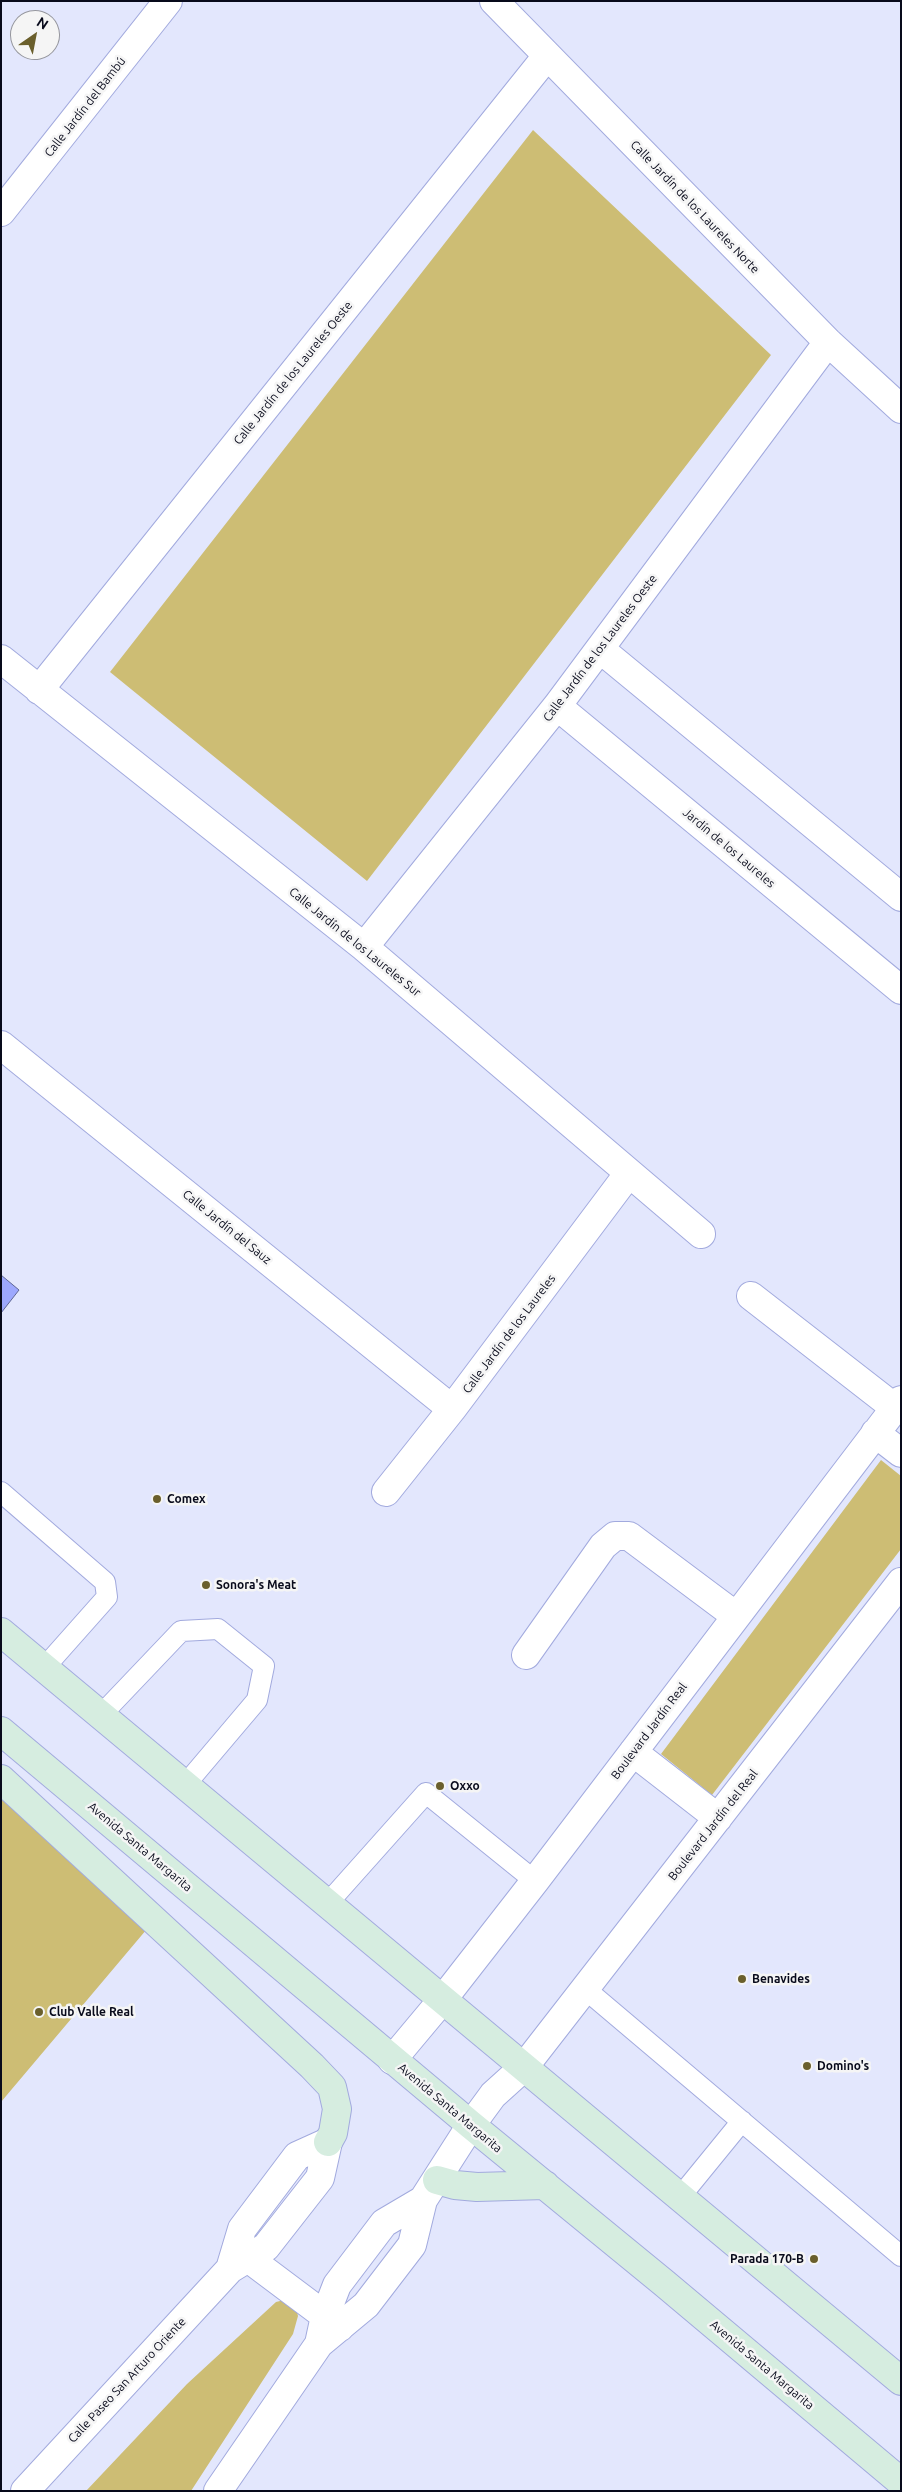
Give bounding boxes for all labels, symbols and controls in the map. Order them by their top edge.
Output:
north arrow [10,10,60,60]
text: N [34,14,51,33]
street label: Calle Jardín del Bambú [41,54,129,160]
street label: Calle Jardín de los Laureles Norte [628,137,762,277]
street label: Calle Jardín de los Laureles Oeste [231,298,355,448]
street label: Calle Jardín de los Laureles Oeste [540,572,660,724]
street label: Jardín de los Laureles [680,805,778,891]
street label: Calle Jardín de los Laureles Sur [286,884,424,1000]
street label: Calle Jardín del Sauz [180,1187,274,1267]
street label: Calle Jardín de los Laureles [460,1272,558,1396]
place label: Comex [167,1492,206,1506]
marker: Comex [151,1493,163,1505]
place label: Sonora's Meat [216,1578,296,1592]
marker: Sonora's Meat [200,1579,212,1591]
street label: Boulevard Jardín Real [608,1680,690,1782]
street label: Boulevard Jardín del Real [665,1767,761,1883]
place label: Oxxo [450,1779,480,1793]
marker: Oxxo [434,1780,446,1792]
street label: Avenida Santa Margarita [85,1799,195,1895]
place label: Benavides [752,1972,810,1986]
marker: Benavides [736,1973,748,1985]
place label: Club Valle Real [49,2005,134,2019]
marker: Club Valle Real [33,2006,45,2018]
place label: Domino's [817,2059,869,2073]
street label: Avenida Santa Margarita [395,2060,505,2156]
marker: Domino's [801,2060,813,2072]
place label: Parada 170-B [730,2252,804,2266]
marker: Parada 170-B [808,2253,820,2265]
street label: Calle Paseo San Arturo Oriente [65,2314,189,2446]
street label: Avenida Santa Margarita [707,2317,817,2413]

